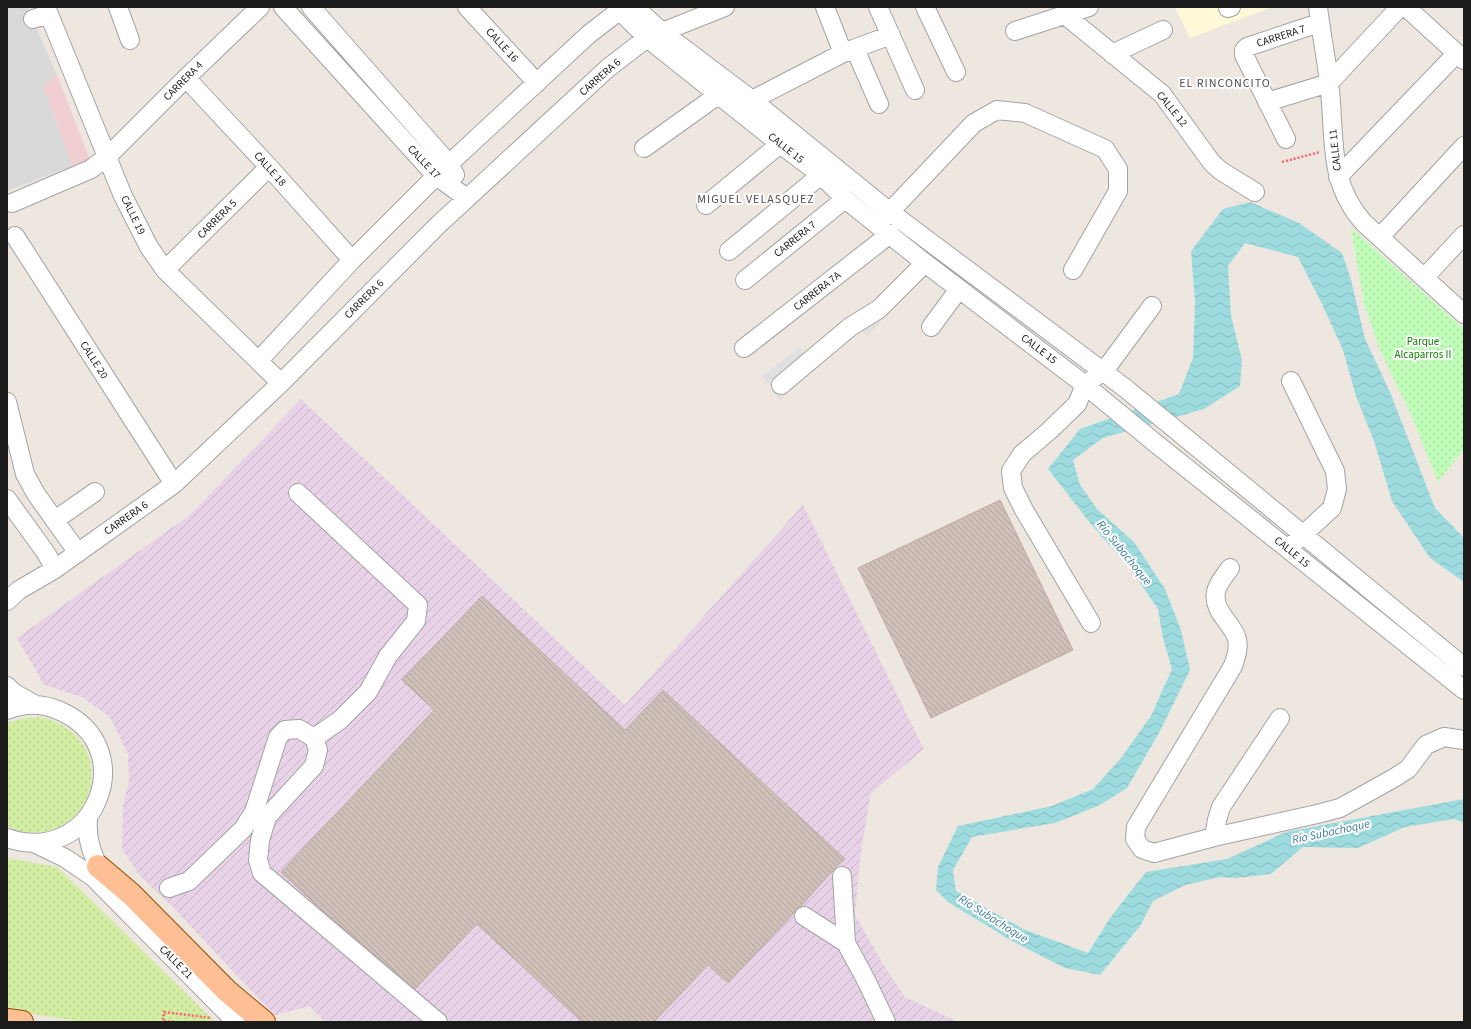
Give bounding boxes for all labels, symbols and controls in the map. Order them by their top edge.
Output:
street label: CARRERA 7 [1255,21,1307,51]
street label: CALLE 16 [482,25,522,66]
street label: CARRERA 6 [576,54,624,99]
street label: CARRERA 4 [160,57,207,104]
district label: EL RINCONCITO [1179,75,1271,92]
street label: CALLE 12 [1153,88,1191,130]
street label: CALLE 11 [1325,128,1345,172]
street label: CALLE 15 [765,129,807,167]
street label: CALLE 17 [404,142,444,182]
street label: CALLE 18 [250,148,290,190]
district label: MIGUEL VELASQUEZ [697,191,815,208]
street label: CALLE 19 [117,193,149,237]
street label: CARRERA 5 [194,196,240,242]
street label: CARRERA 7 [771,217,819,261]
street label: CARRERA 7A [790,268,844,314]
street label: CARRERA 6 [341,275,388,322]
street label: CALLE 15 [1018,330,1060,368]
park label: Parque Alcaparros II [1395,334,1451,362]
street label: CALLE 20 [76,338,112,382]
street label: CARRERA 6 [101,497,151,539]
water label: Río Subachoque [1092,517,1156,589]
street label: CALLE 15 [1271,533,1313,571]
water label: Río Subachoque [1290,815,1372,849]
water label: Río Subachoque [955,891,1031,947]
street label: CALLE 21 [156,942,196,982]

